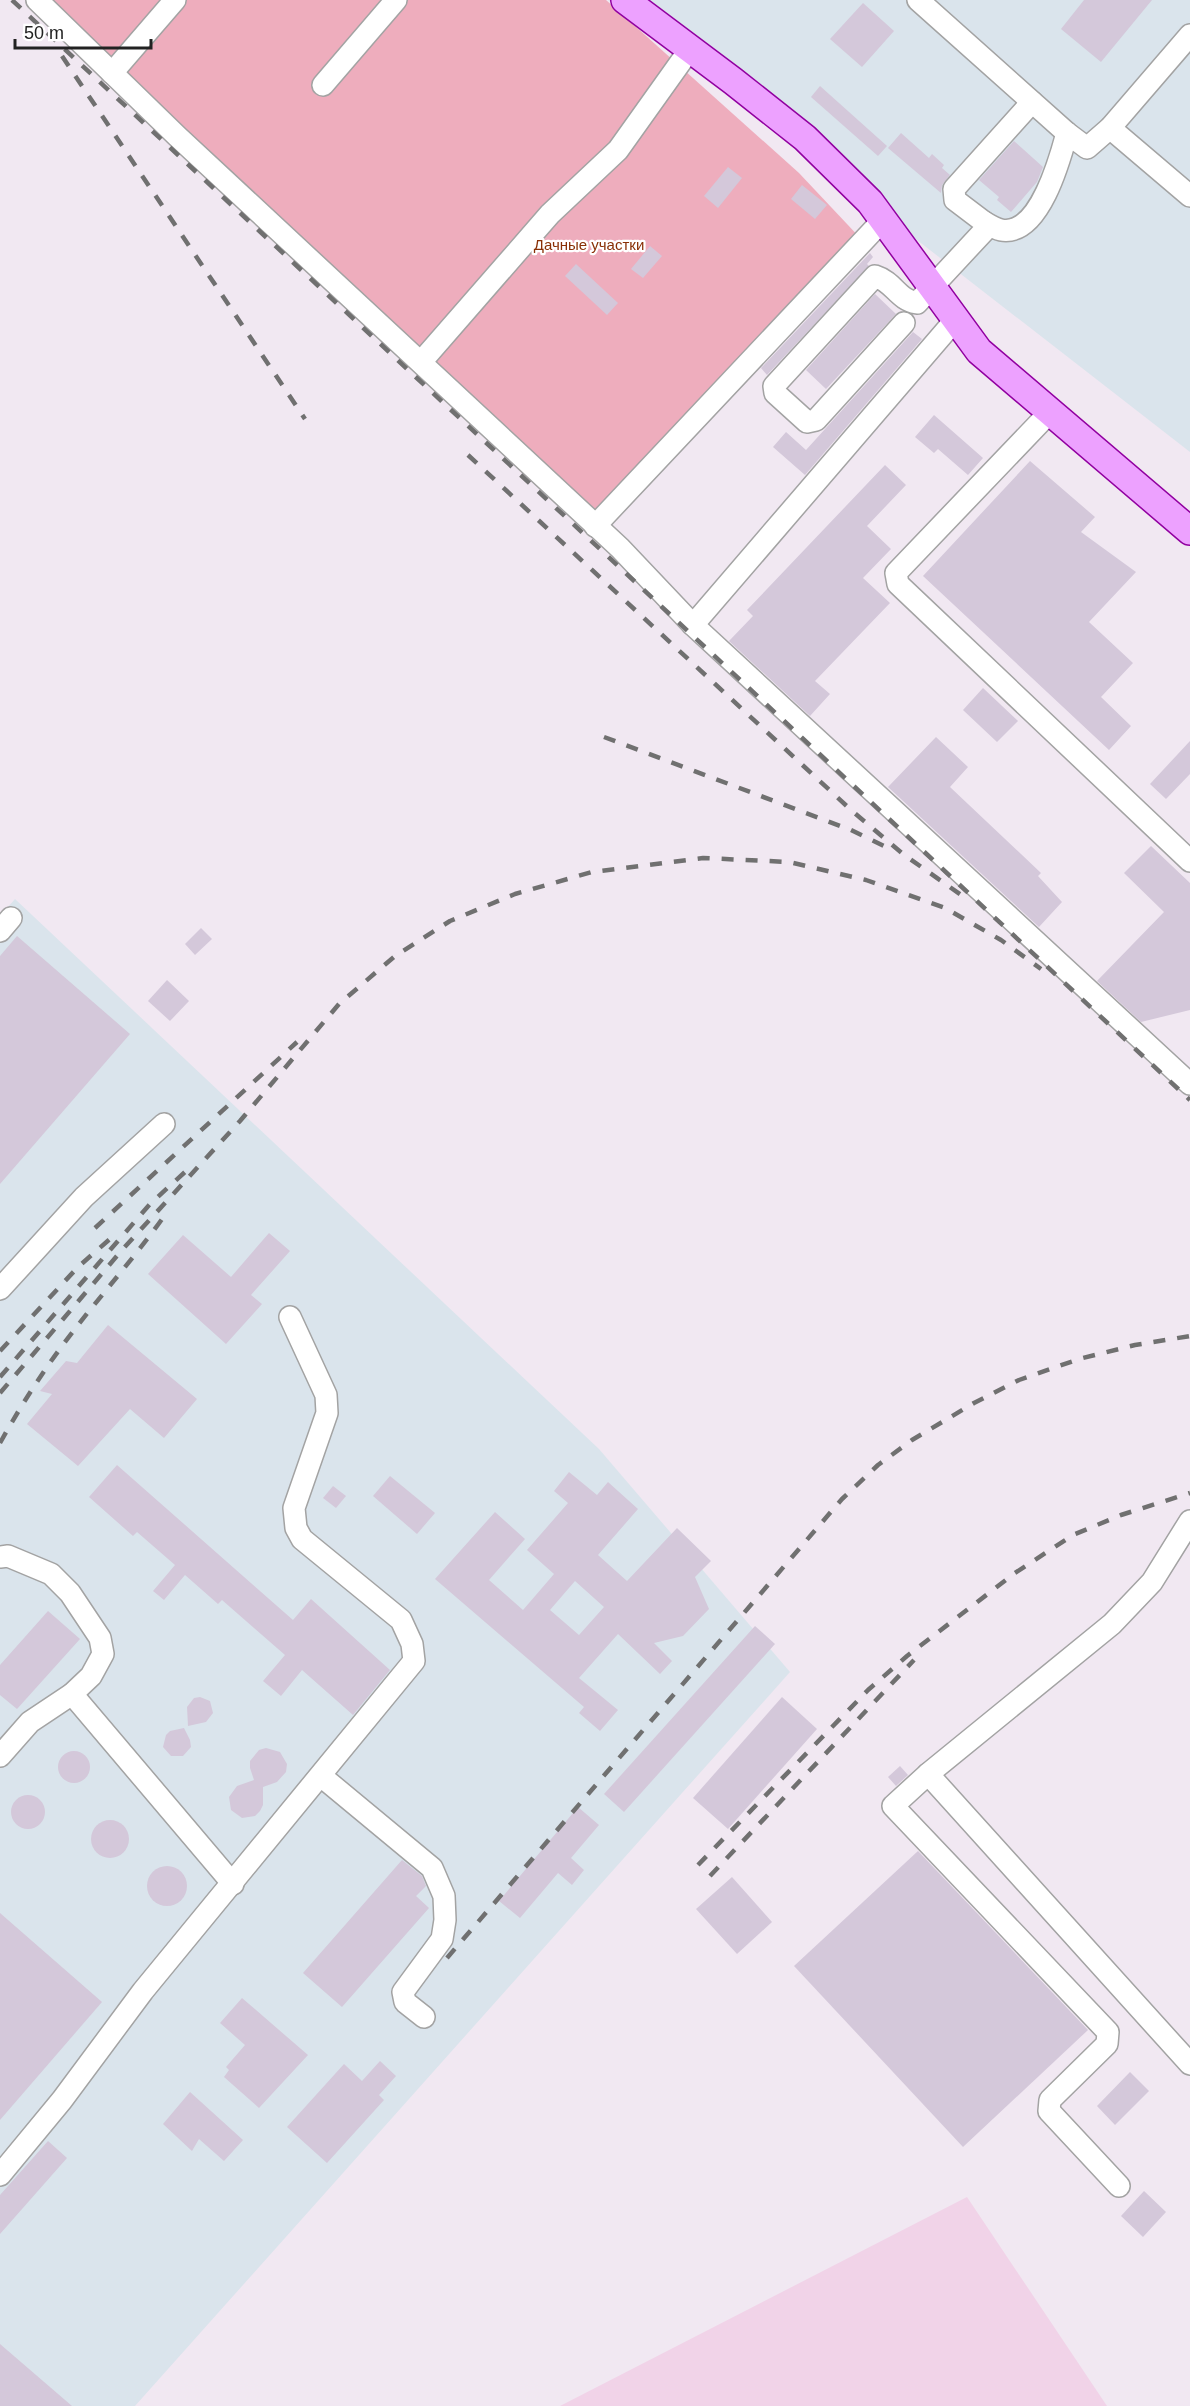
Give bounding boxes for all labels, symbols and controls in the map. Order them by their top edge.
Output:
scale bar [15,12,152,50]
text: 50 m [24,23,64,43]
park label: Дачные участки [534,236,644,253]

